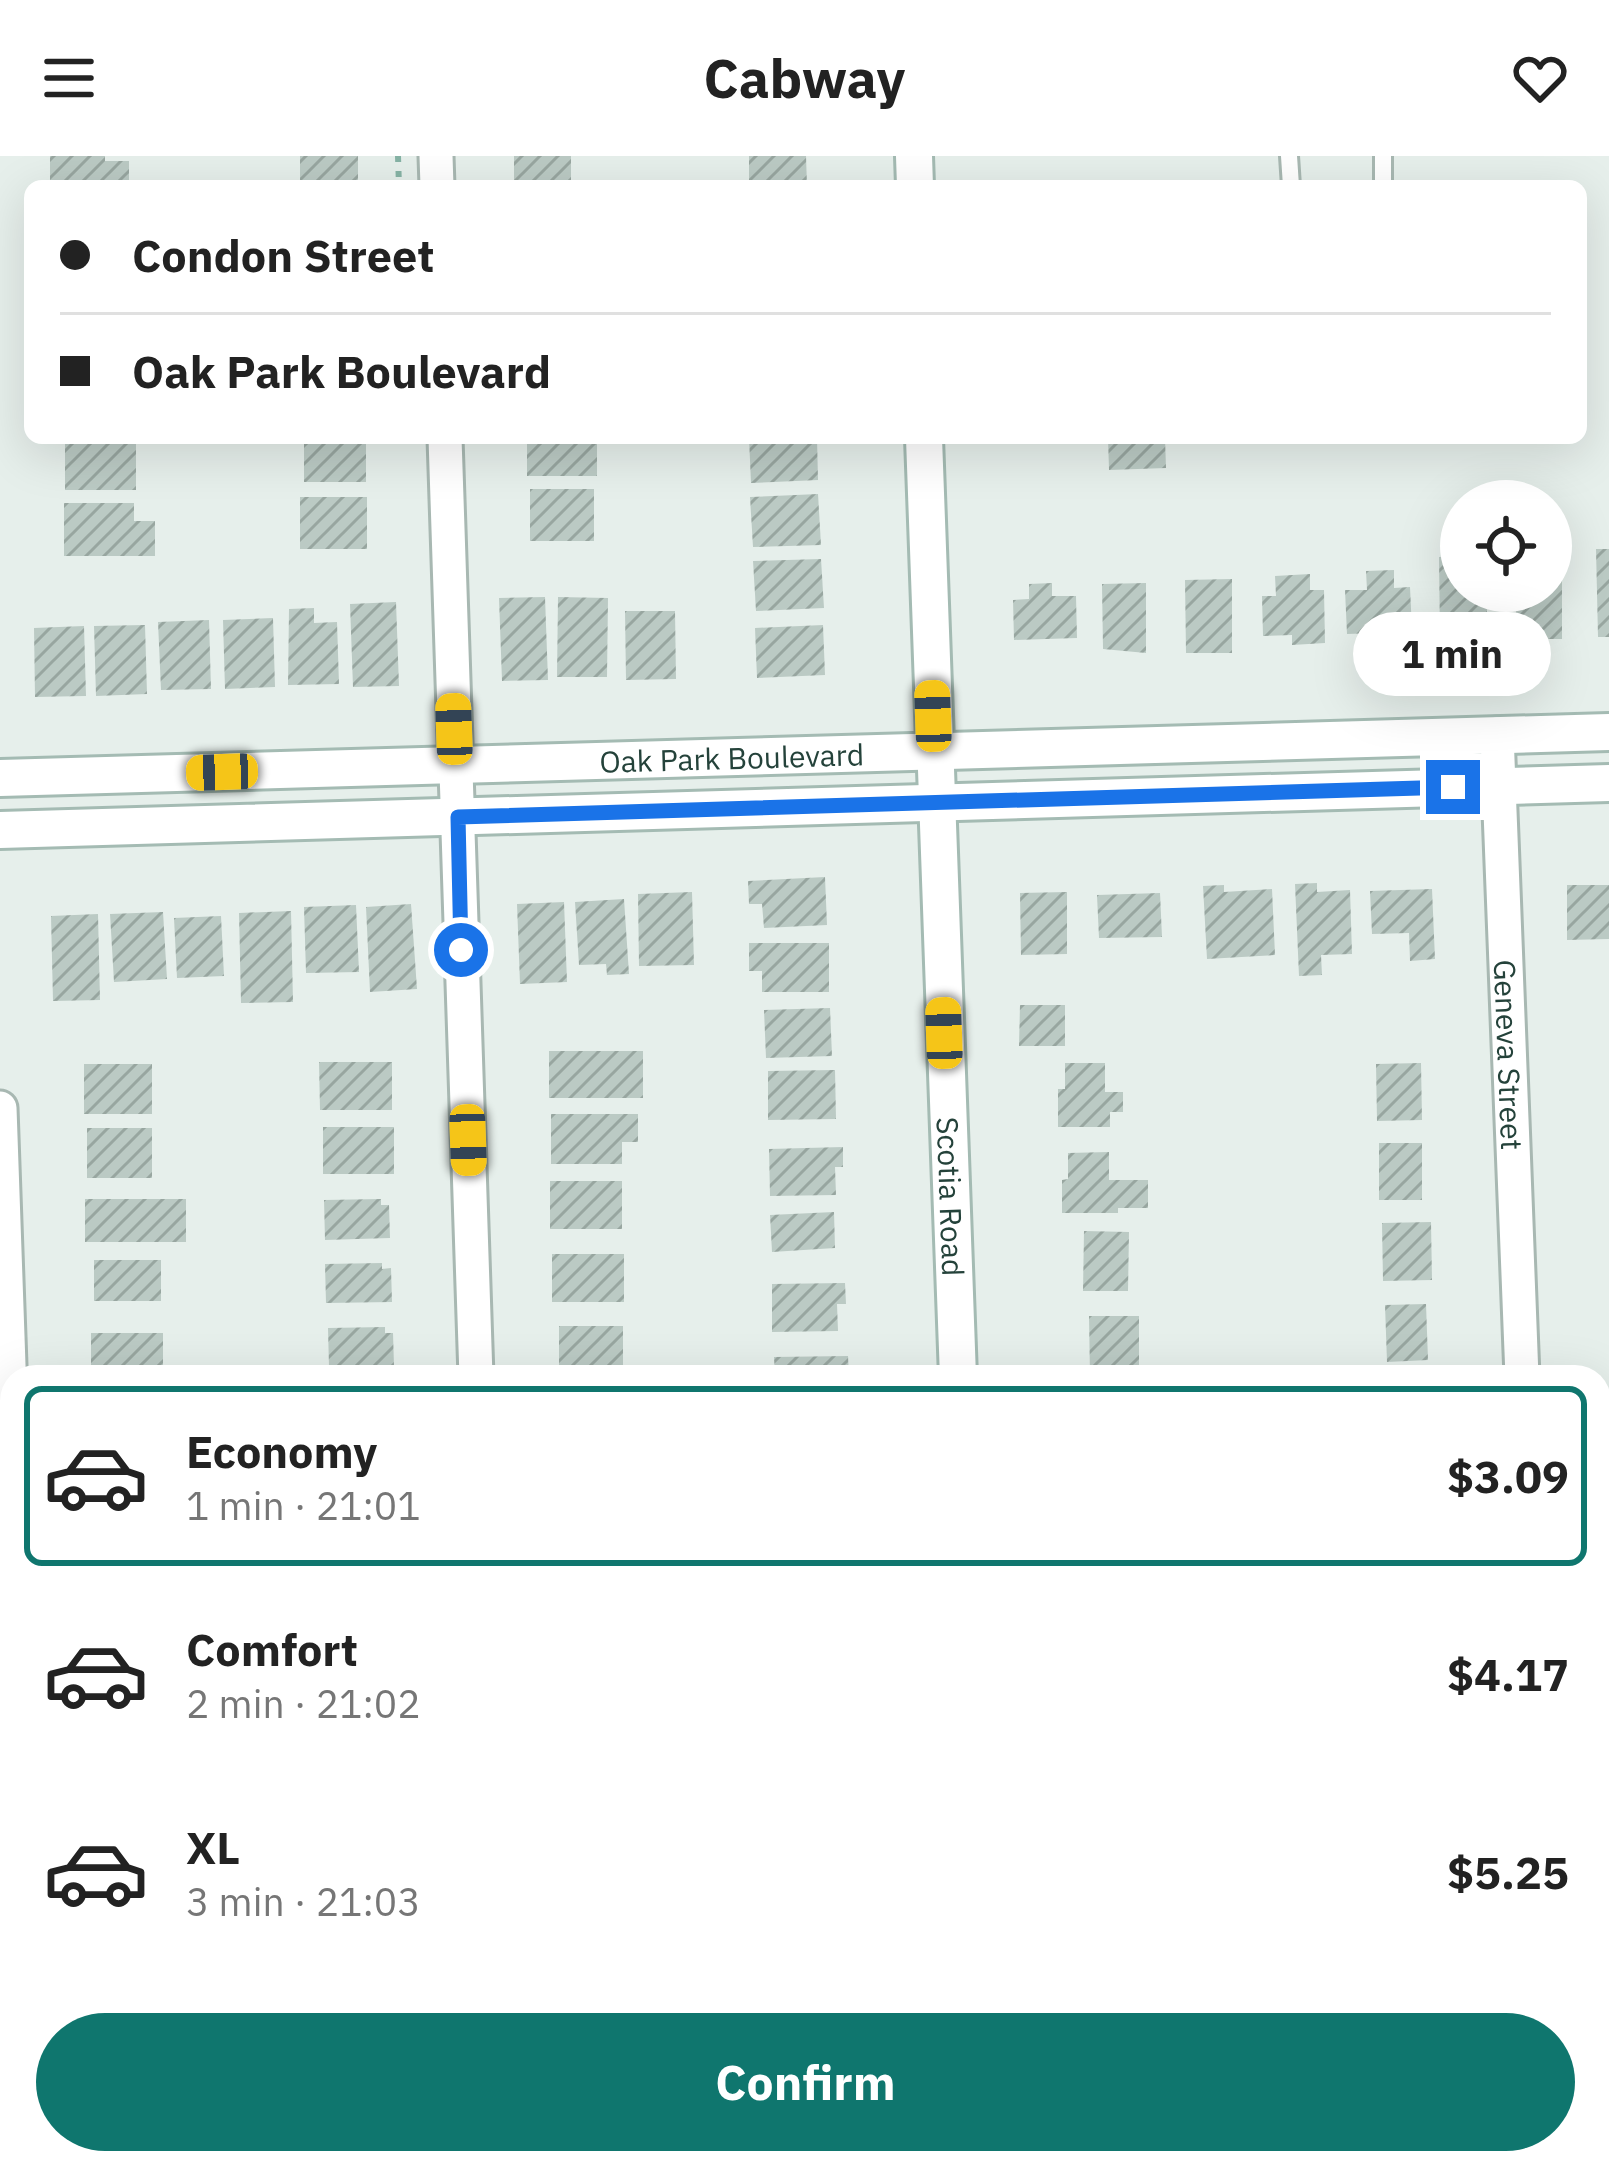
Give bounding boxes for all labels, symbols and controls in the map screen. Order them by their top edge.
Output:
text: Cabway [704,43,905,113]
icon: menu [36,45,102,111]
icon: heart [1507,45,1573,111]
text: Condon Street [132,226,435,284]
text: Oak Park Boulevard [132,342,551,400]
map controls [1440,480,1572,612]
button: locate [1440,480,1572,612]
callout: 1 min [1354,613,1552,697]
text: 1 min [1401,628,1503,679]
car [914,679,952,753]
car [435,692,473,766]
street label: Oak Park Boulevard [599,734,865,780]
car [185,753,259,791]
route end [1426,760,1480,814]
route start [434,923,488,977]
street label: Geneva Street [1486,959,1533,1151]
car [925,996,963,1070]
car [449,1103,487,1177]
street label: Scotia Road [929,1116,974,1277]
icon: car [42,1422,150,1530]
text: Economy [186,1422,377,1480]
text: $3.09 [1447,1447,1569,1505]
text: 1 min · 21:01 [186,1480,421,1531]
icon: car [42,1620,150,1728]
text: Comfort [186,1620,358,1678]
text: $4.17 [1447,1645,1569,1703]
text: 2 min · 21:02 [186,1678,421,1729]
icon: car [42,1818,150,1926]
text: XL [186,1818,240,1876]
text: $5.25 [1447,1843,1569,1901]
text: 3 min · 21:03 [186,1876,421,1927]
button: Confirm [36,2013,1575,2151]

